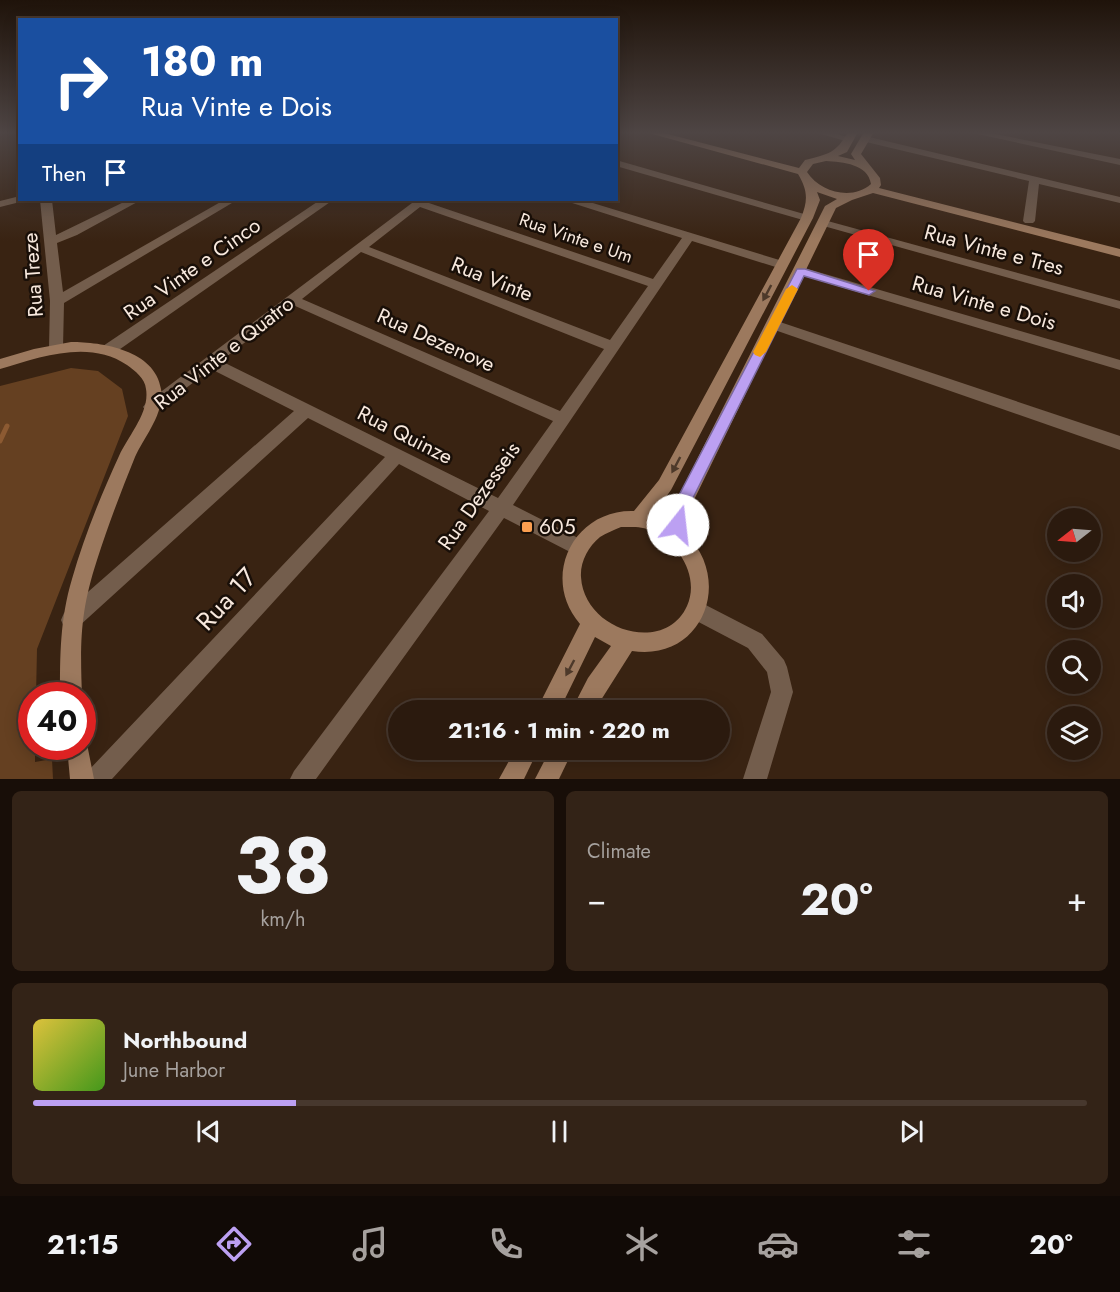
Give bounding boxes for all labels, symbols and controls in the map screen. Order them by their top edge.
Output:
text: 180 m [141,31,264,92]
icon: right [42,42,120,120]
text: Rua Vinte e Dois [141,87,332,126]
icon: arrive [99,156,132,189]
text: Then [42,157,87,189]
street label: Rua Vinte e Um [516,206,636,270]
street label: Rua Vinte e Cinco [117,210,267,328]
street label: Rua Vinte e Tres [921,217,1067,283]
pin [843,229,894,291]
street label: Rua Treze [15,231,51,318]
icon: arrive [852,238,885,271]
street label: Rua Vinte [447,249,537,309]
street label: Rua Vinte e Dois [908,268,1060,338]
one-way arrow [763,284,773,302]
street label: Rua Vinte e Quatro [148,289,300,417]
street label: Rua Dezenove [372,301,500,379]
street label: Rua Quinze [352,398,458,472]
street label: Rua Dezesseis [431,436,527,556]
one-way arrow [671,457,681,474]
position arrow [646,493,710,557]
north arrow [1047,508,1101,562]
map controls [1047,508,1101,760]
place label: 605 [539,512,576,542]
marker: 605 [520,520,534,534]
street label: Rua 17 [187,559,265,639]
button: sound [1047,574,1101,628]
button: search [1047,640,1101,694]
one-way arrow [566,659,576,677]
speed limit sign: 40 [18,682,96,760]
button: layers [1047,706,1101,760]
text: 21:16 · 1 min · 220 m [448,714,670,746]
text: 38 [234,810,332,922]
text: Climate [587,837,651,866]
text: 20° [800,867,873,932]
text: − [587,876,606,923]
text: + [1067,876,1087,923]
text: km/h [260,905,306,934]
text: Northbound [123,1024,247,1056]
text: June Harbor [123,1056,225,1085]
icon: previous [192,1115,225,1148]
icon: pause [543,1115,576,1148]
icon: next [895,1115,928,1148]
icon: directions [213,1223,255,1265]
icon: music [349,1223,391,1265]
icon: phone [485,1223,527,1265]
icon: climate [621,1223,663,1265]
icon: car [757,1223,799,1265]
icon: filters [893,1223,935,1265]
text: 21:15 [47,1225,118,1264]
text: 20° [1029,1225,1073,1264]

